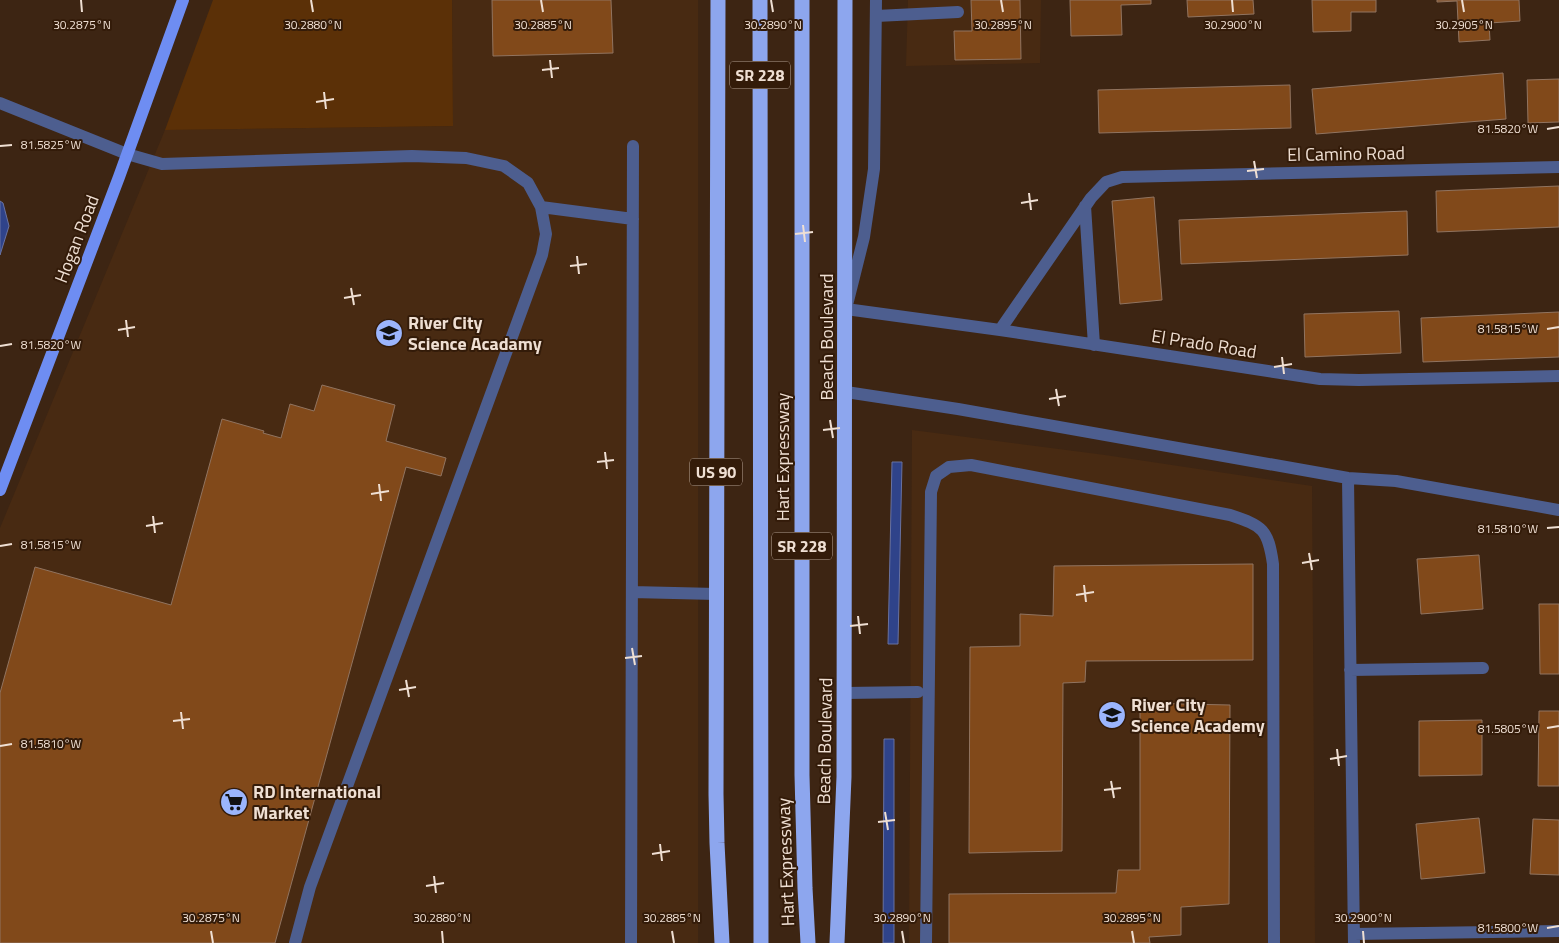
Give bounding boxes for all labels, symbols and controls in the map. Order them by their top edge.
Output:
text: 30.2875°N [53,15,111,34]
text: 30.2880°N [284,15,342,34]
text: 30.2885°N [514,15,572,34]
text: 30.2890°N [744,15,802,34]
text: 30.2895°N [974,15,1032,34]
text: 30.2900°N [1204,15,1262,34]
text: 30.2905°N [1435,15,1493,34]
road number: SR 228 [730,62,790,88]
text: 81.5820°W [1478,119,1538,138]
text: 81.5825°W [21,135,81,154]
street label: El Camino Road [1287,139,1405,168]
street label: Hogan Road [47,191,106,287]
street label: Beach Boulevard [813,274,840,400]
place label: River City Science Acadamy [408,309,542,357]
school or university icon: River City Science Acadamy [374,318,404,348]
text: 81.5815°W [1478,319,1538,338]
street label: El Prado Road [1150,322,1259,365]
text: 81.5820°W [21,335,81,354]
street label: Hart Expressway [769,393,796,521]
road number: US 90 [690,458,742,486]
text: 81.5810°W [1478,519,1538,538]
road number: SR 228 [772,532,832,560]
text: 81.5815°W [21,535,81,554]
street label: Beach Boulevard [810,677,839,805]
place label: River City Science Academy [1131,691,1265,739]
school or university icon: River City Science Academy [1097,700,1127,730]
text: 81.5805°W [1478,719,1538,738]
text: 81.5810°W [21,734,81,753]
place label: RD International Market [253,778,381,826]
supermarket icon: RD International Market [219,787,249,817]
street label: Hart Expressway [770,797,801,927]
text: 30.2875°N [182,908,240,927]
text: 30.2880°N [413,908,471,927]
text: 30.2885°N [643,908,701,927]
text: 30.2890°N [873,908,931,927]
text: 30.2895°N [1103,908,1161,927]
text: 30.2900°N [1334,908,1392,927]
text: 81.5800°W [1478,918,1538,937]

